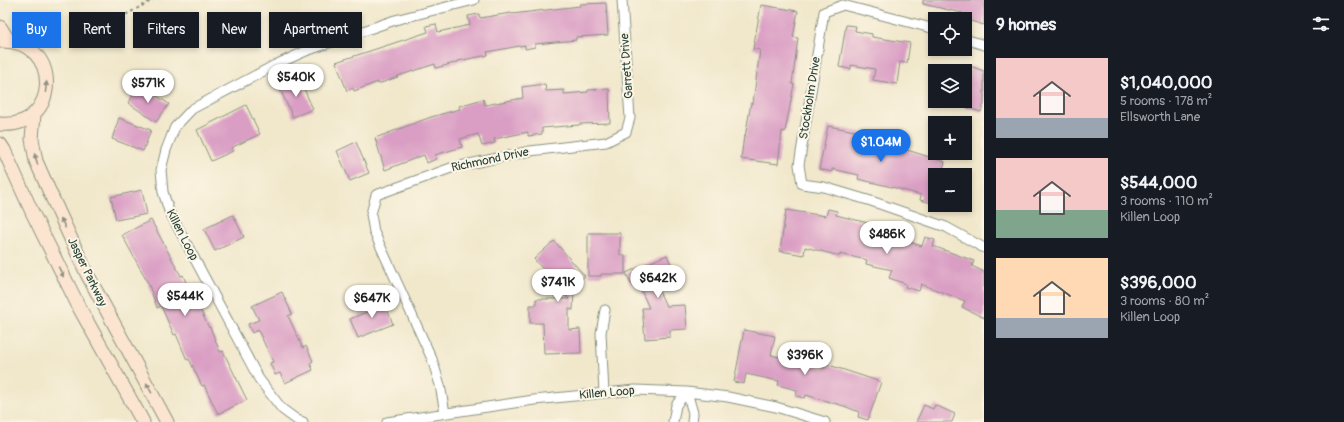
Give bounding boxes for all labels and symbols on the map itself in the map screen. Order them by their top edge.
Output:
street label: Garrett Drive [617,33,637,99]
street label: Stockholm Drive [796,56,824,140]
pin: $540K [268,64,324,98]
pin: $571K [120,70,176,104]
one-way arrow [43,81,49,93]
pin: $1.04M [848,129,914,163]
street label: Richmond Drive [450,144,530,176]
one-way arrow [33,153,39,165]
street label: Killen Loop [163,207,201,263]
one-way arrow [60,217,66,228]
pin: $486K [859,221,915,255]
street label: Jasper Parkway [64,235,110,309]
pin: $642K [630,265,686,299]
one-way arrow [58,266,64,278]
pin: $741K [530,269,586,303]
pin: $544K [157,283,213,317]
pin: $647K [344,285,400,319]
pin: $396K [777,342,833,376]
one-way arrow [145,382,152,394]
street label: Killen Loop [579,383,636,403]

